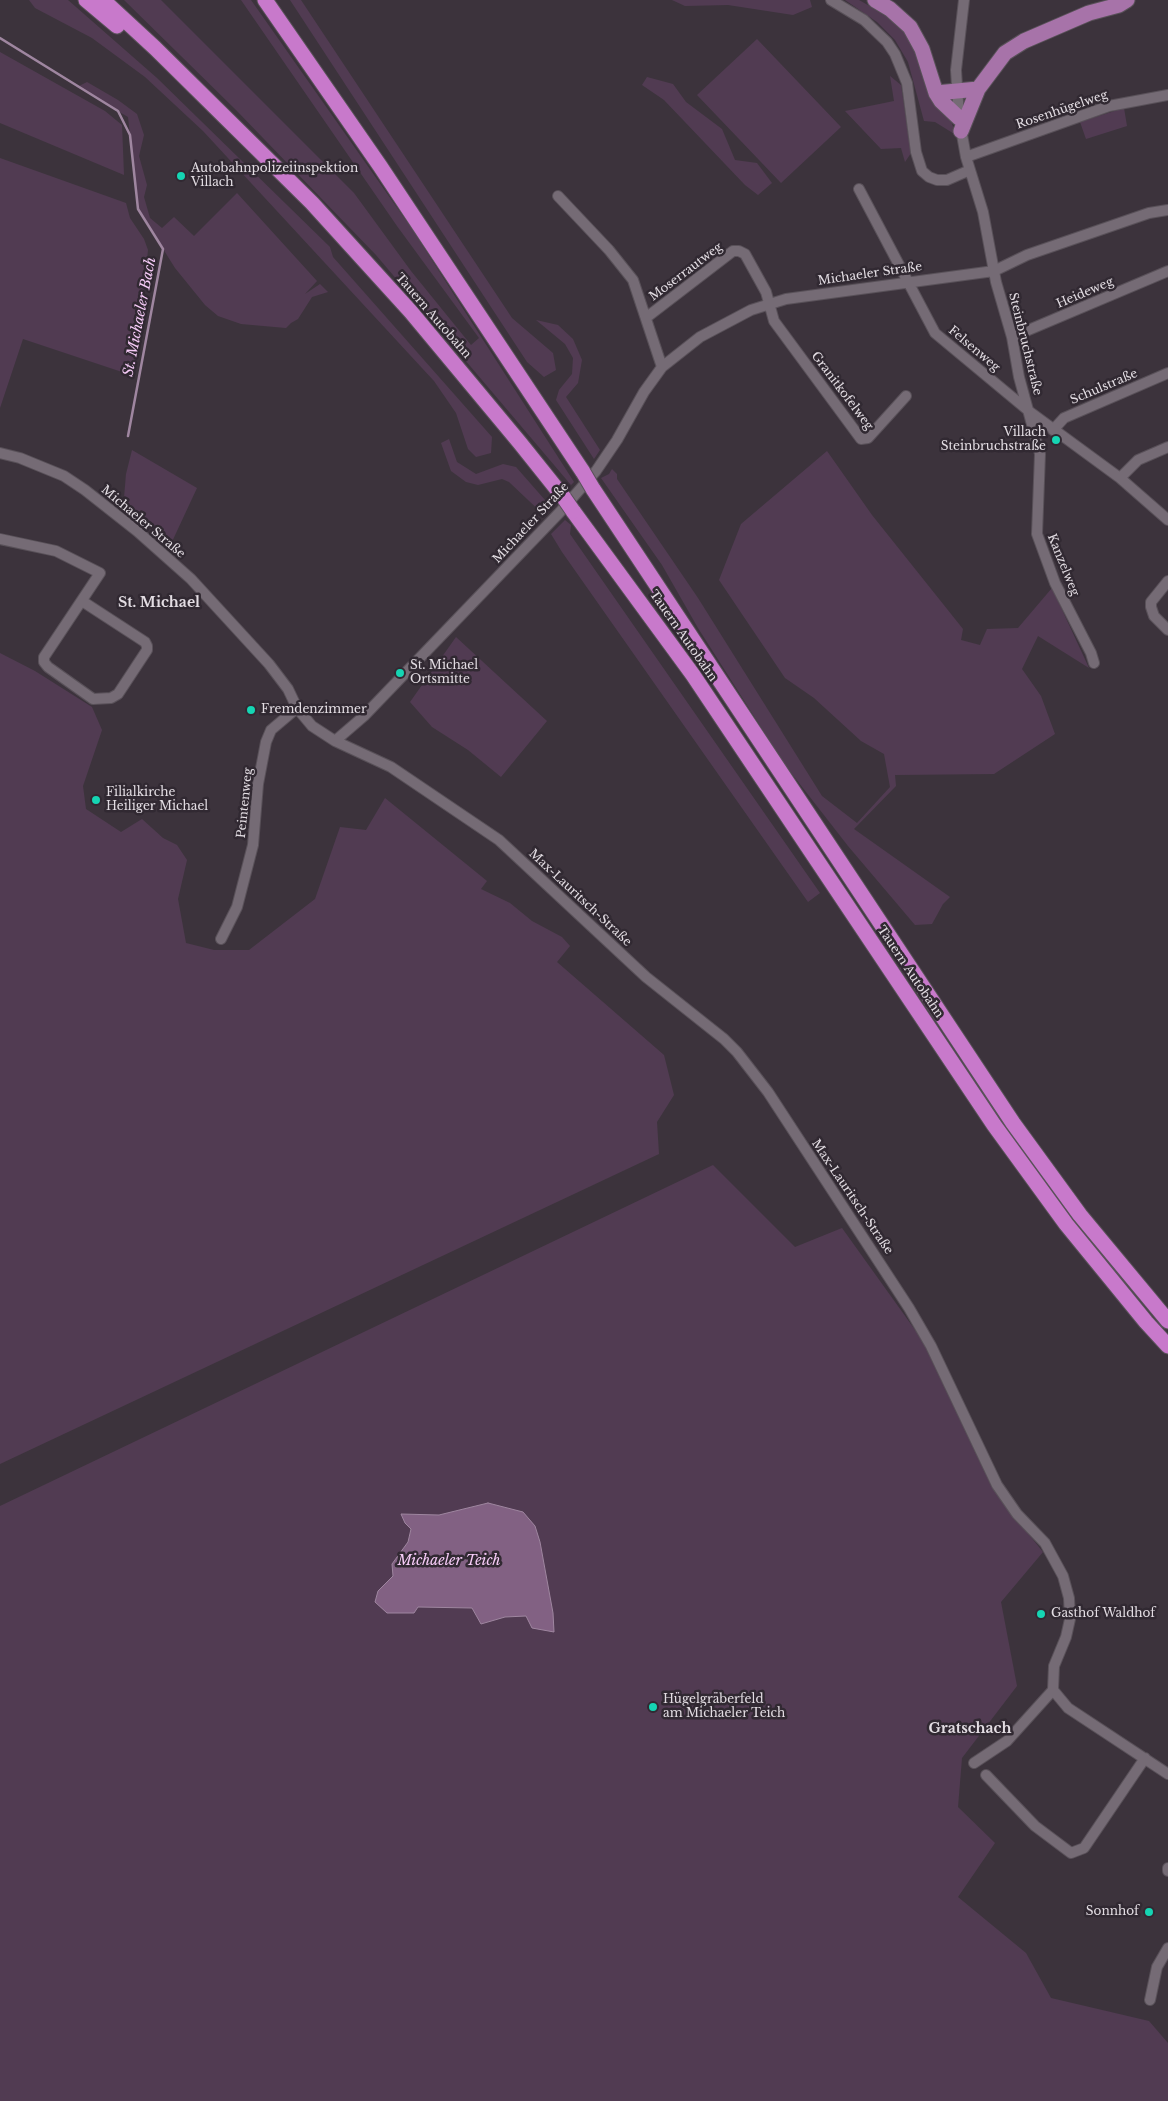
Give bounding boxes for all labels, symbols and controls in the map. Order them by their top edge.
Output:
street label: Rosenhügelweg [1014,88,1110,132]
place label: Autobahnpolizeiinspektion Villach [191,162,358,190]
marker: Autobahnpolizeiinspektion Villach [175,170,187,182]
street label: Moserrautweg [647,240,725,304]
water label: St. Michaeler Bach [120,256,160,378]
street label: Michaeler Straße [817,260,923,288]
street label: Tauern Autobahn [392,271,474,361]
street label: Heideweg [1054,275,1116,311]
street label: Steinbruchstraße [1005,291,1045,397]
street label: Felsenweg [945,323,1003,375]
street label: Granitkofelweg [808,349,876,433]
street label: Schulstraße [1068,366,1140,408]
place label: Villach Steinbruchstraße [941,426,1046,454]
marker: Villach Steinbruchstraße [1050,434,1062,446]
street label: Michaeler Straße [490,480,572,566]
street label: Michaeler Straße [98,483,188,561]
street label: Kanzelweg [1044,532,1082,598]
street label: Tauern Autobahn [646,588,720,684]
district label: St. Michael [118,595,200,611]
place label: St. Michael Ortsmitte [410,659,478,687]
marker: St. Michael Ortsmitte [394,667,406,679]
place label: Fremdenzimmer [261,703,367,717]
marker: Fremdenzimmer [245,704,257,716]
street label: Peintenweg [234,767,256,839]
place label: Filialkirche Heiliger Michael [106,786,208,814]
marker: Filialkirche Heiliger Michael [90,794,102,806]
street label: Max-Lauritsch-Straße [526,847,634,949]
street label: Tauern Autobahn [874,923,946,1021]
street label: Max-Lauritsch-Straße [808,1137,896,1257]
water label: Michaeler Teich [397,1553,501,1569]
place label: Gasthof Waldhof [1051,1607,1155,1621]
marker: Gasthof Waldhof [1035,1608,1047,1620]
place label: Hügelgräberfeld am Michaeler Teich [663,1693,785,1721]
marker: Hügelgräberfeld am Michaeler Teich [647,1701,659,1713]
district label: Gratschach [929,1721,1011,1737]
place label: Sonnhof [1086,1905,1139,1919]
marker: Sonnhof [1143,1906,1155,1918]

